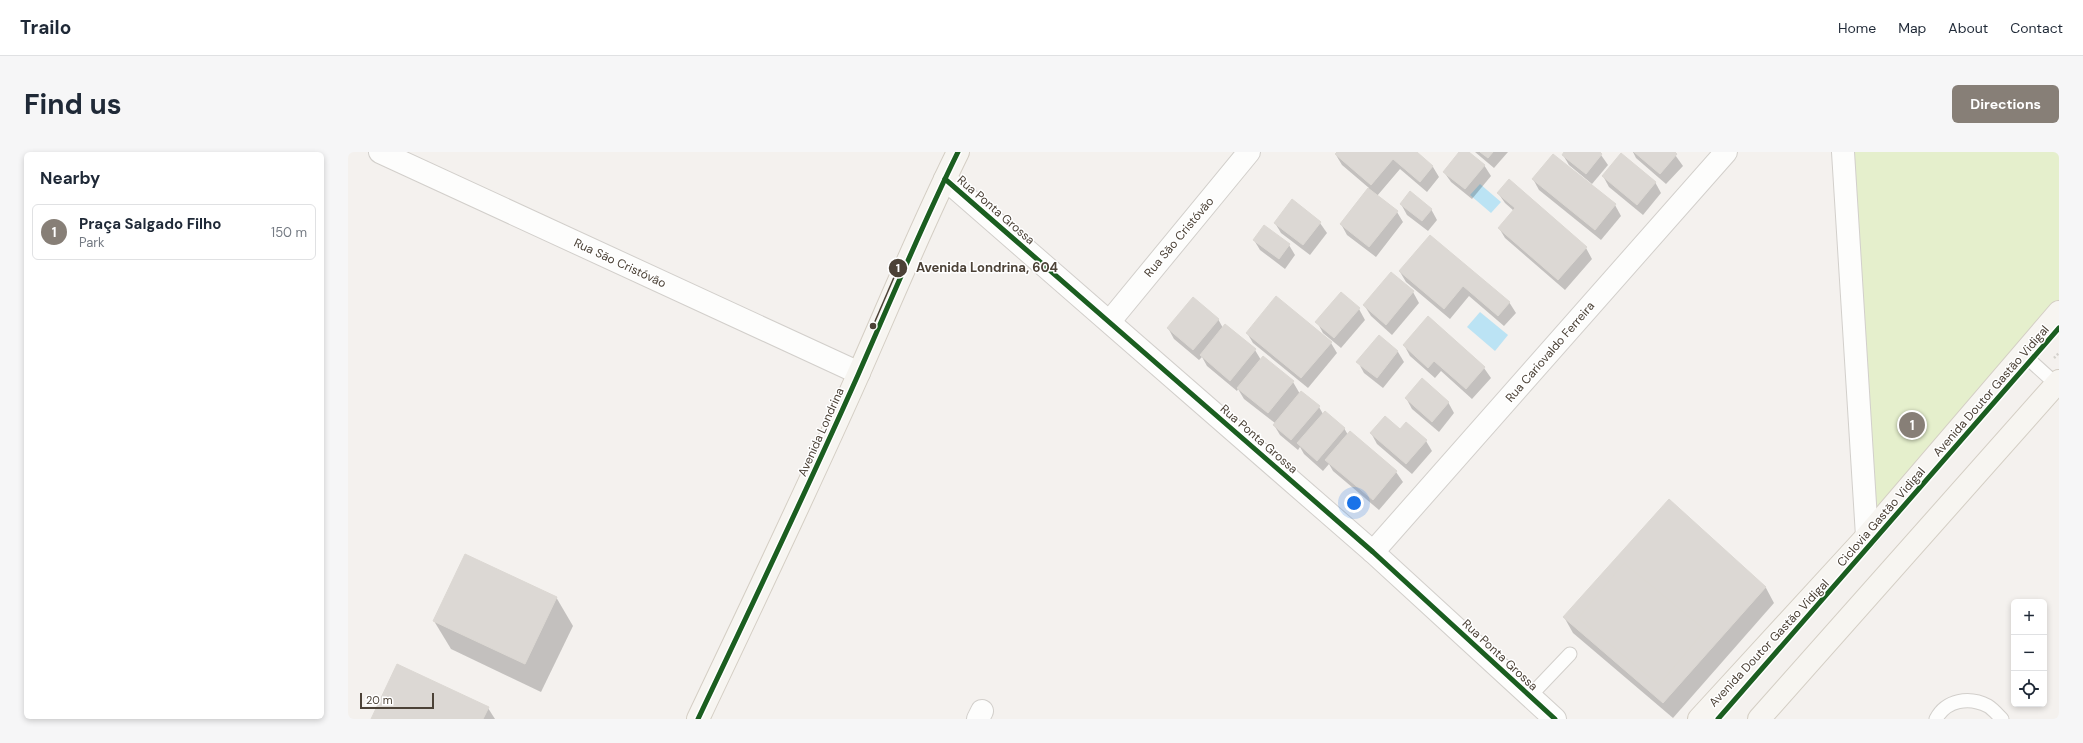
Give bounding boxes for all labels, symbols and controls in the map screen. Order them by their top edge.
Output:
text: Trailo [20,15,71,40]
text: Home [1838,19,1876,37]
text: Map [1898,19,1926,37]
text: About [1948,19,1988,37]
text: Contact [2010,19,2063,37]
button: Directions [1952,85,2059,123]
text: Find us [24,86,122,123]
text: Nearby [40,167,100,189]
street label: Rua Ponta Grossa [954,172,1038,248]
street label: Rua São Cristóvão [1141,193,1217,281]
text: Praça Salgado Filho [79,214,222,234]
text: 1 [52,224,56,241]
text: 150 m [271,224,307,241]
text: Park [79,234,105,251]
street label: Rua São Cristóvão [571,235,669,291]
callout: Avenida Londrina, 604 [888,255,1066,280]
text: Avenida Londrina, 604 [916,259,1058,276]
text: 1 [896,260,900,276]
street label: Rua Cariovaldo Ferreira [1502,298,1598,406]
street label: Avenida Doutor Gastão Vidigal [1930,322,2052,460]
street label: Avenida Londrina [794,385,848,479]
street label: Rua Ponta Grossa [1217,401,1301,477]
pin: 1 [1899,410,1925,440]
street label: Ciclovia Gastão Vidigal [1833,464,1929,570]
your location [1344,493,1364,513]
street label: Avenida Doutor Gastão Vidigal [1706,576,1832,710]
map controls [2011,599,2047,707]
button: + [2011,599,2047,635]
street label: Rua Ponta Grossa [1459,616,1541,694]
button: − [2011,635,2047,671]
button: locate [2011,671,2047,707]
scale bar [360,691,434,710]
text: 20 m [366,693,392,707]

